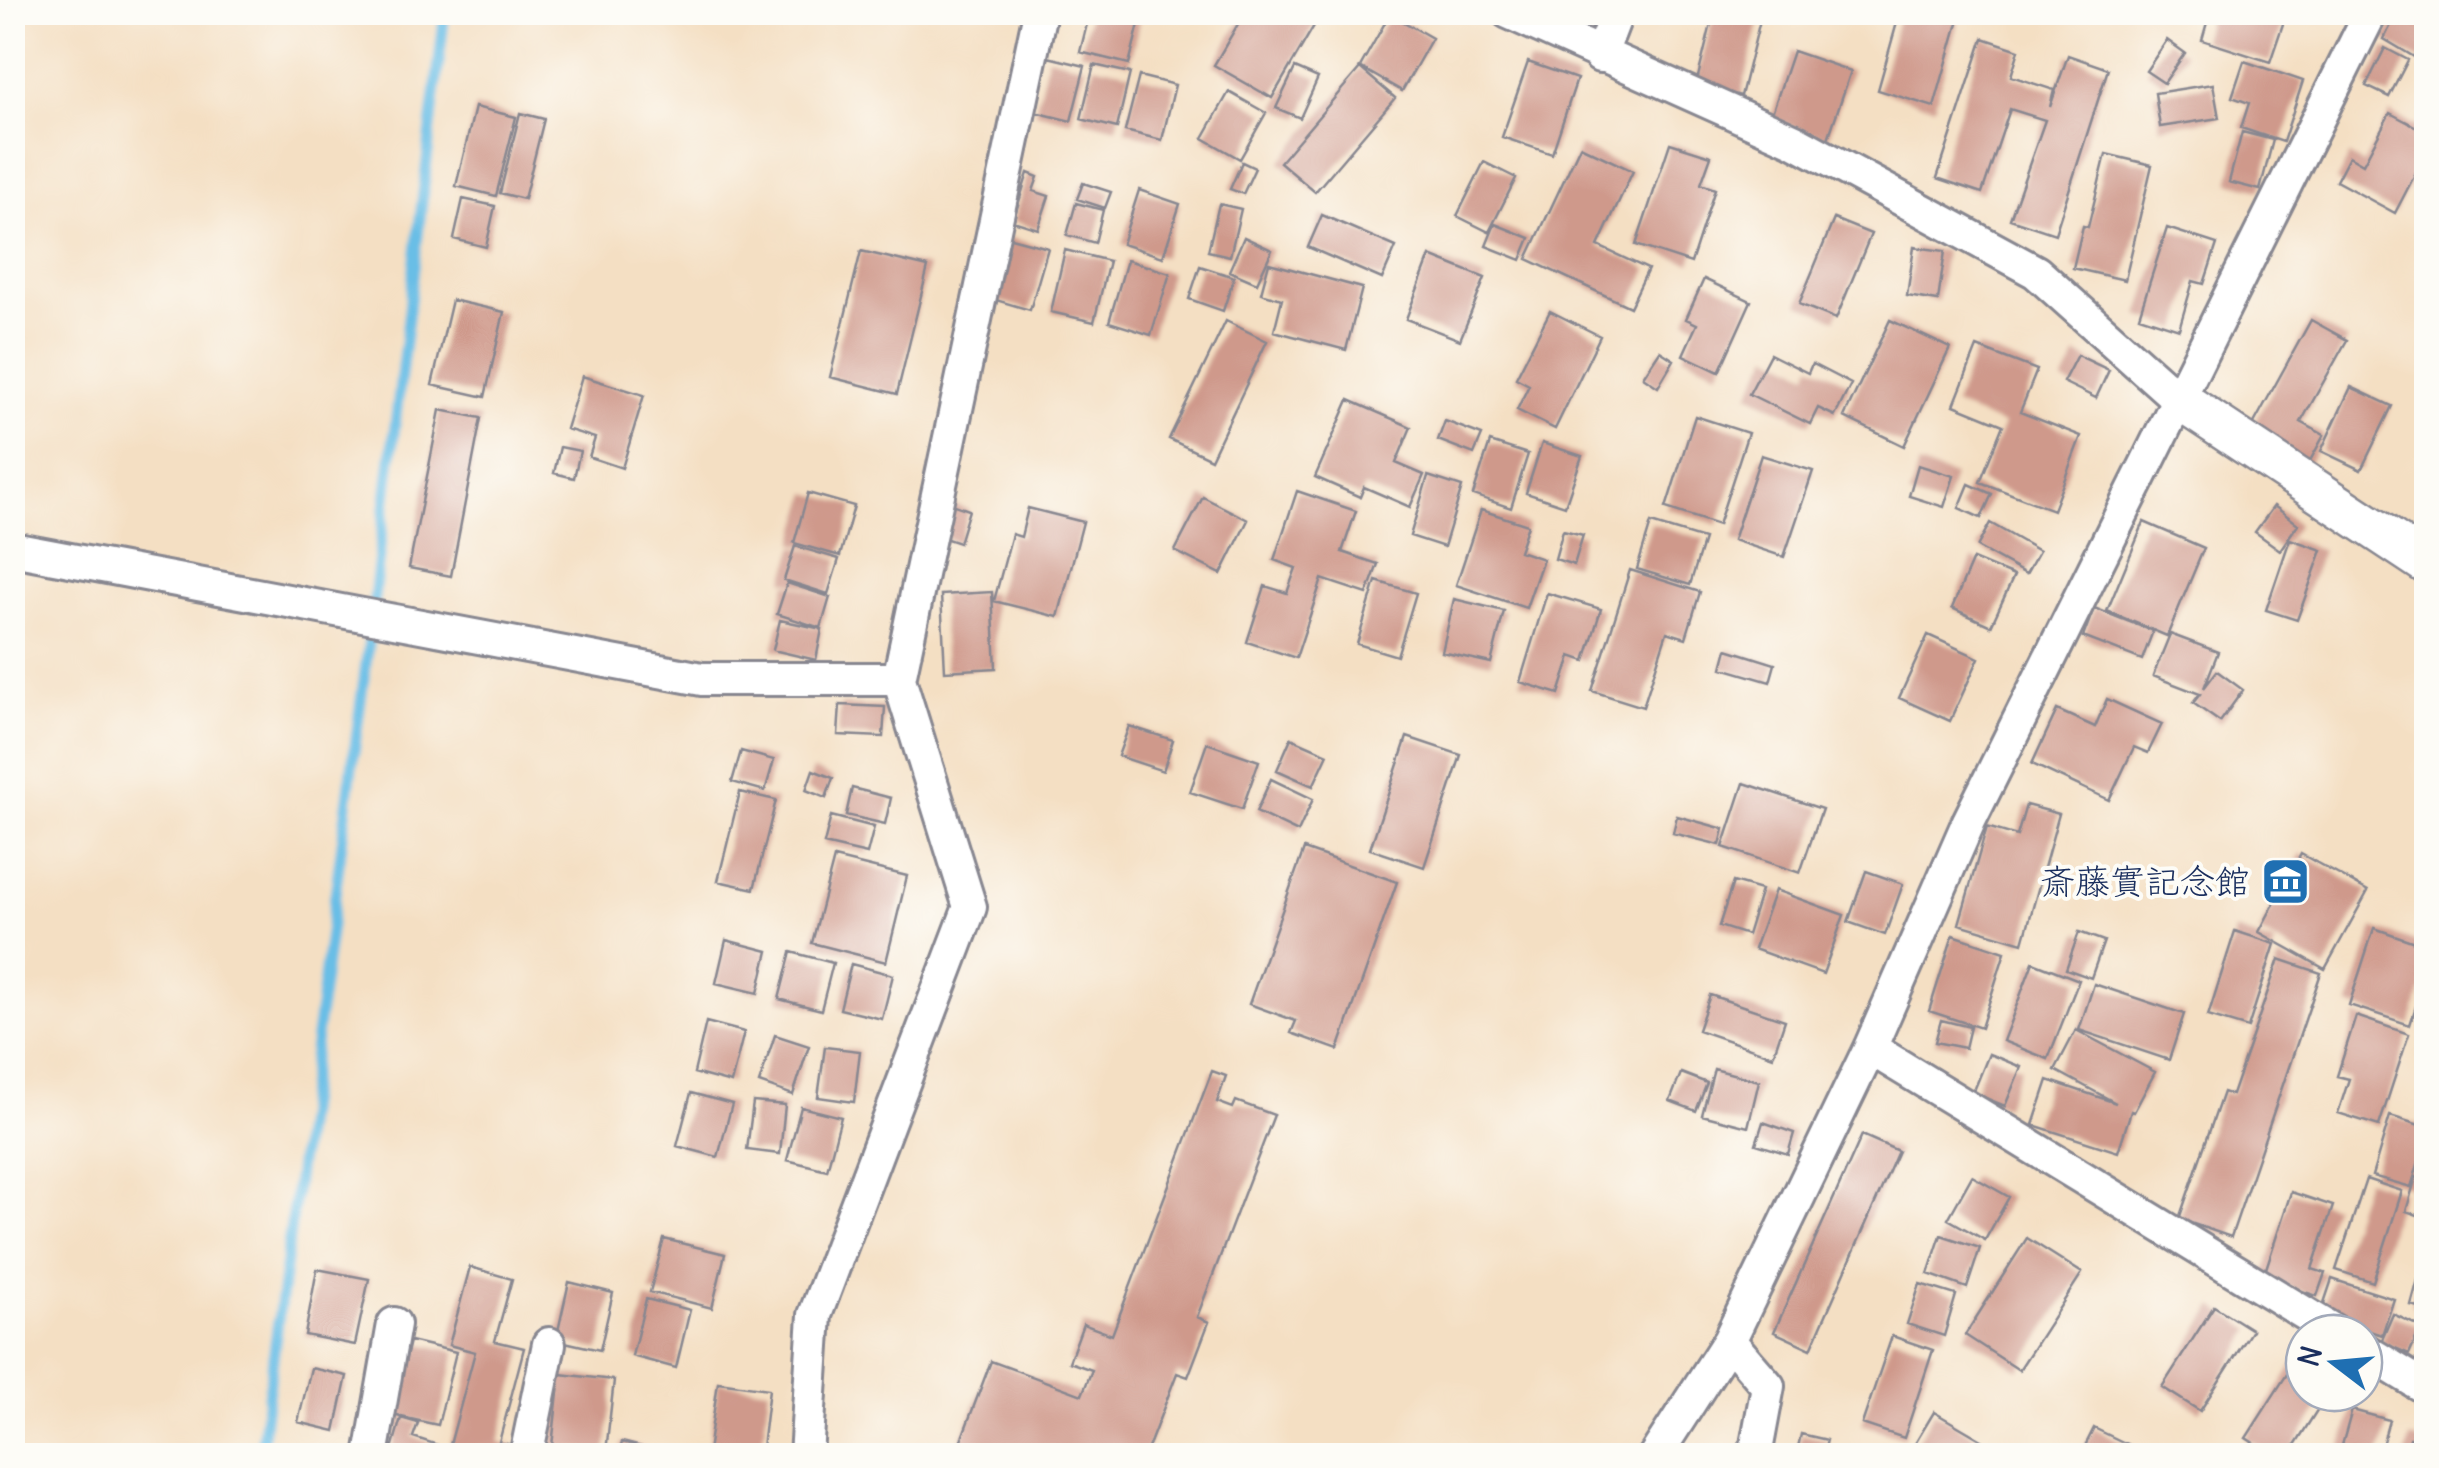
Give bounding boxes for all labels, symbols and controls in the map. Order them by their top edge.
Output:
museum icon: 斎藤實記念館 [2259,855,2311,907]
place label: 斎藤實記念館 [2040,859,2250,903]
north arrow [2284,1313,2384,1413]
text: N [2290,1342,2330,1370]

